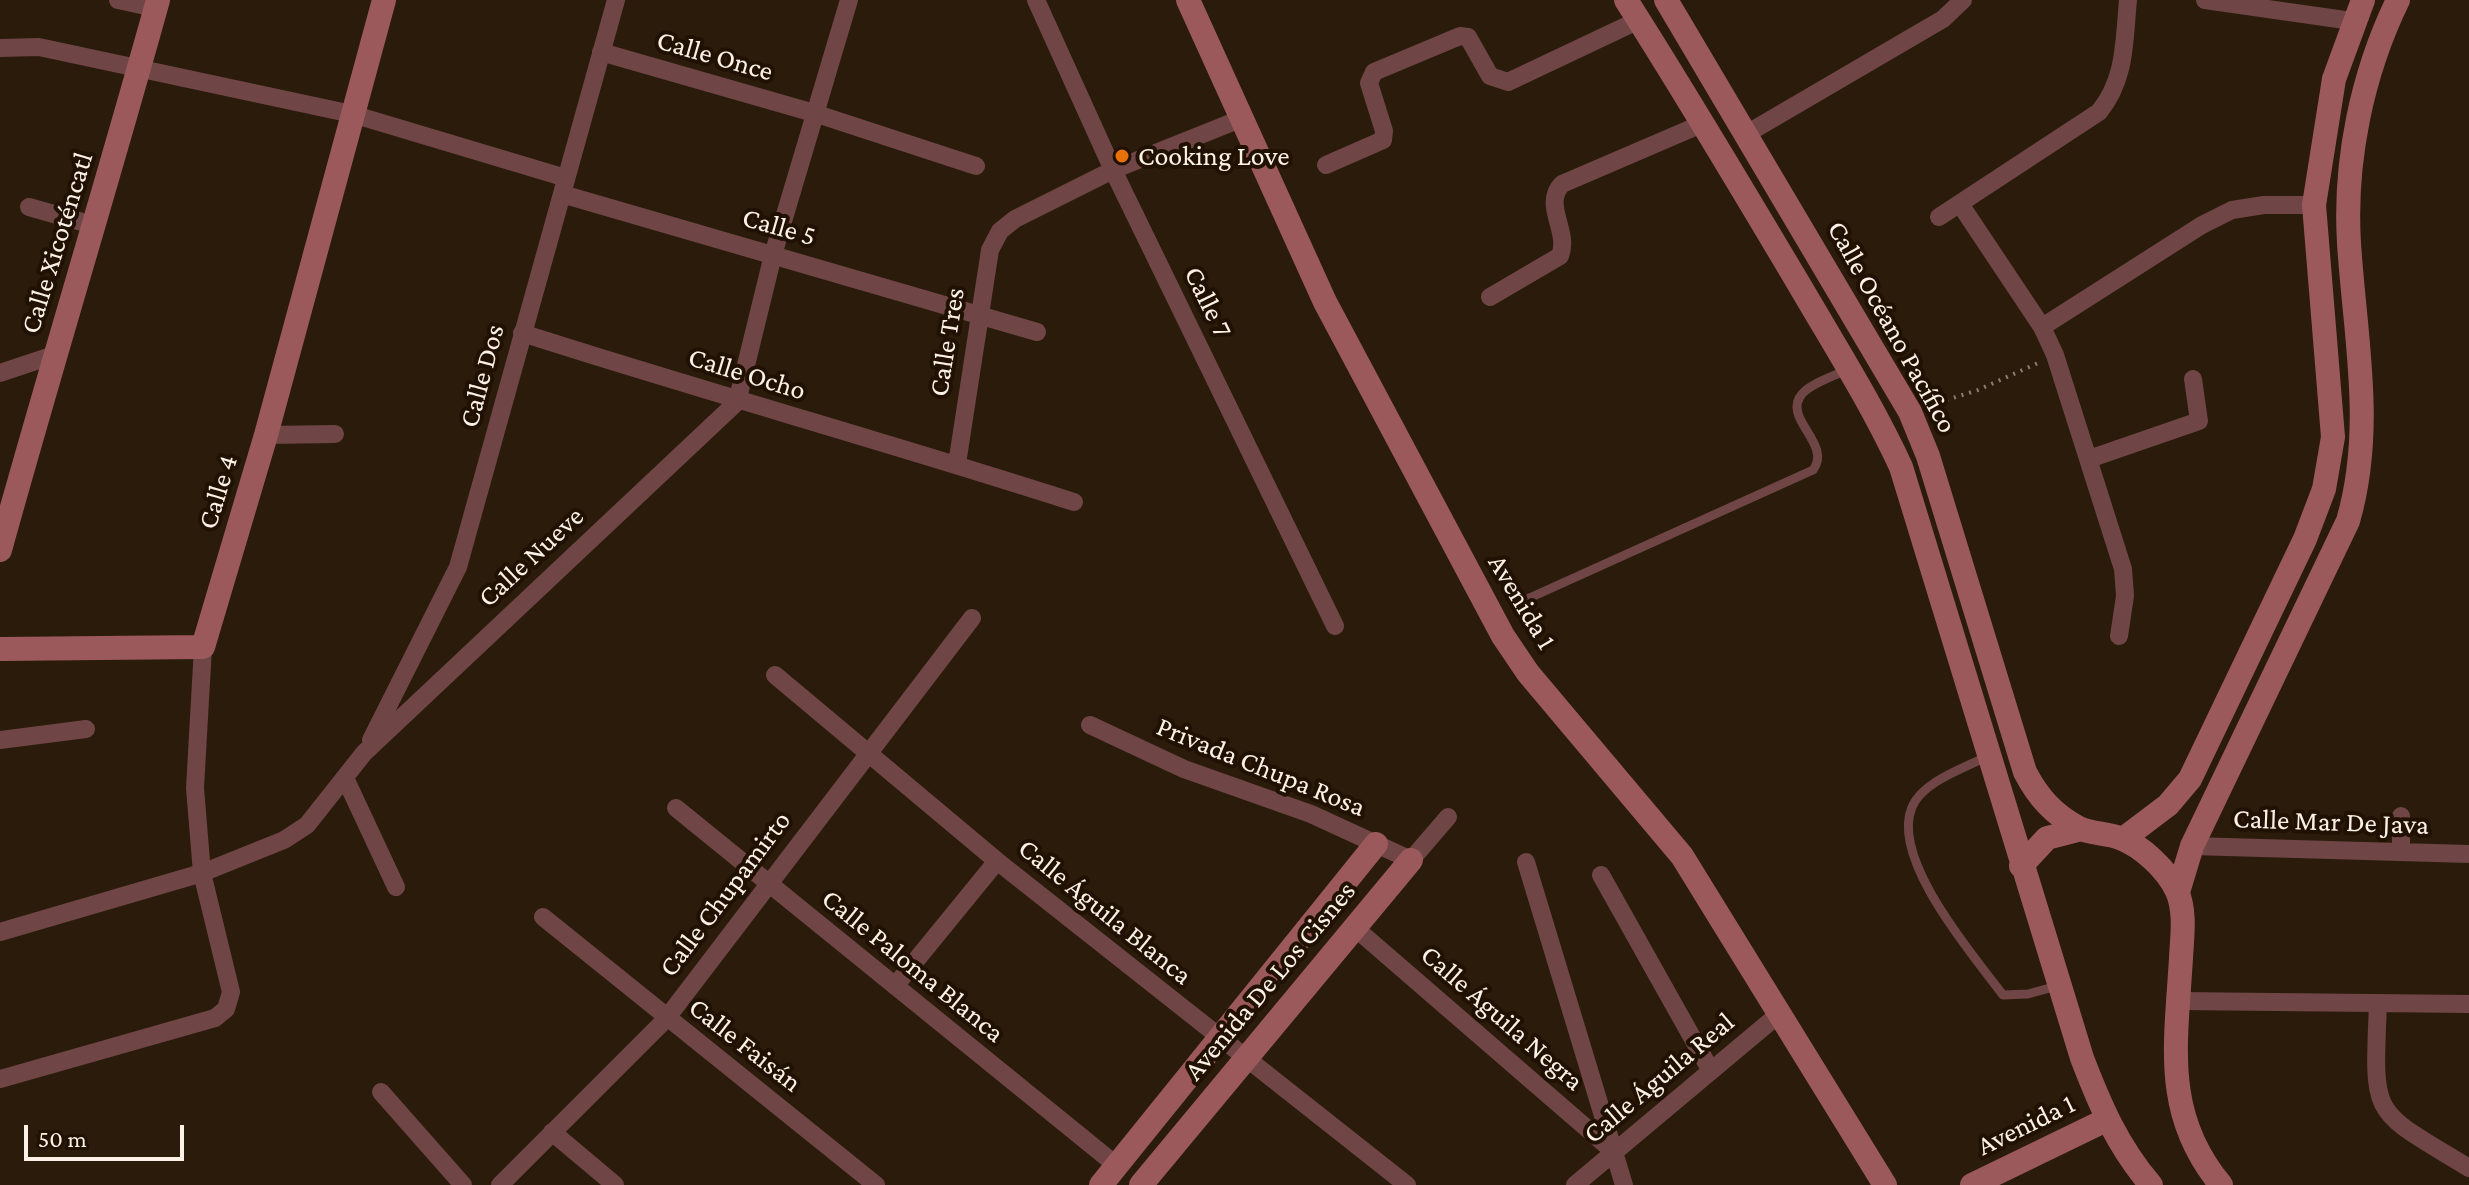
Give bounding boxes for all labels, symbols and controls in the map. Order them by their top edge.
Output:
street label: Calle Once [653,23,777,89]
place label: Cooking Love [1138,139,1289,173]
marker: Cooking Love [1113,147,1131,165]
street label: Calle Xicoténcatl [13,148,101,338]
street label: Calle 5 [738,201,820,253]
street label: Calle Océano Pacífico [1820,215,1964,439]
street label: Calle 7 [1177,261,1239,343]
street label: Calle Tres [922,285,972,399]
street label: Calle Dos [452,321,512,431]
street label: Calle Ocho [684,340,810,408]
street label: Calle 4 [191,451,245,533]
street label: Calle Nueve [471,500,591,614]
street label: Avenida 1 [1481,548,1563,656]
street label: Privada Chupa Rosa [1152,710,1370,824]
street label: Calle Mar De Java [2232,802,2430,842]
street label: Calle Chupamirto [652,805,798,983]
street label: Calle Águila Blanca [1011,832,1199,992]
street label: Avenida De Los Cisnes [1177,875,1363,1087]
street label: Calle Paloma Blanca [815,882,1011,1050]
street label: Calle Águila Negra [1414,938,1590,1098]
street label: Calle Faisán [682,990,808,1100]
street label: Calle Águila Real [1577,1005,1741,1151]
street label: Avenida 1 [1971,1087,2081,1163]
scale bar [28,1109,188,1159]
text: 50 m [38,1125,87,1152]

